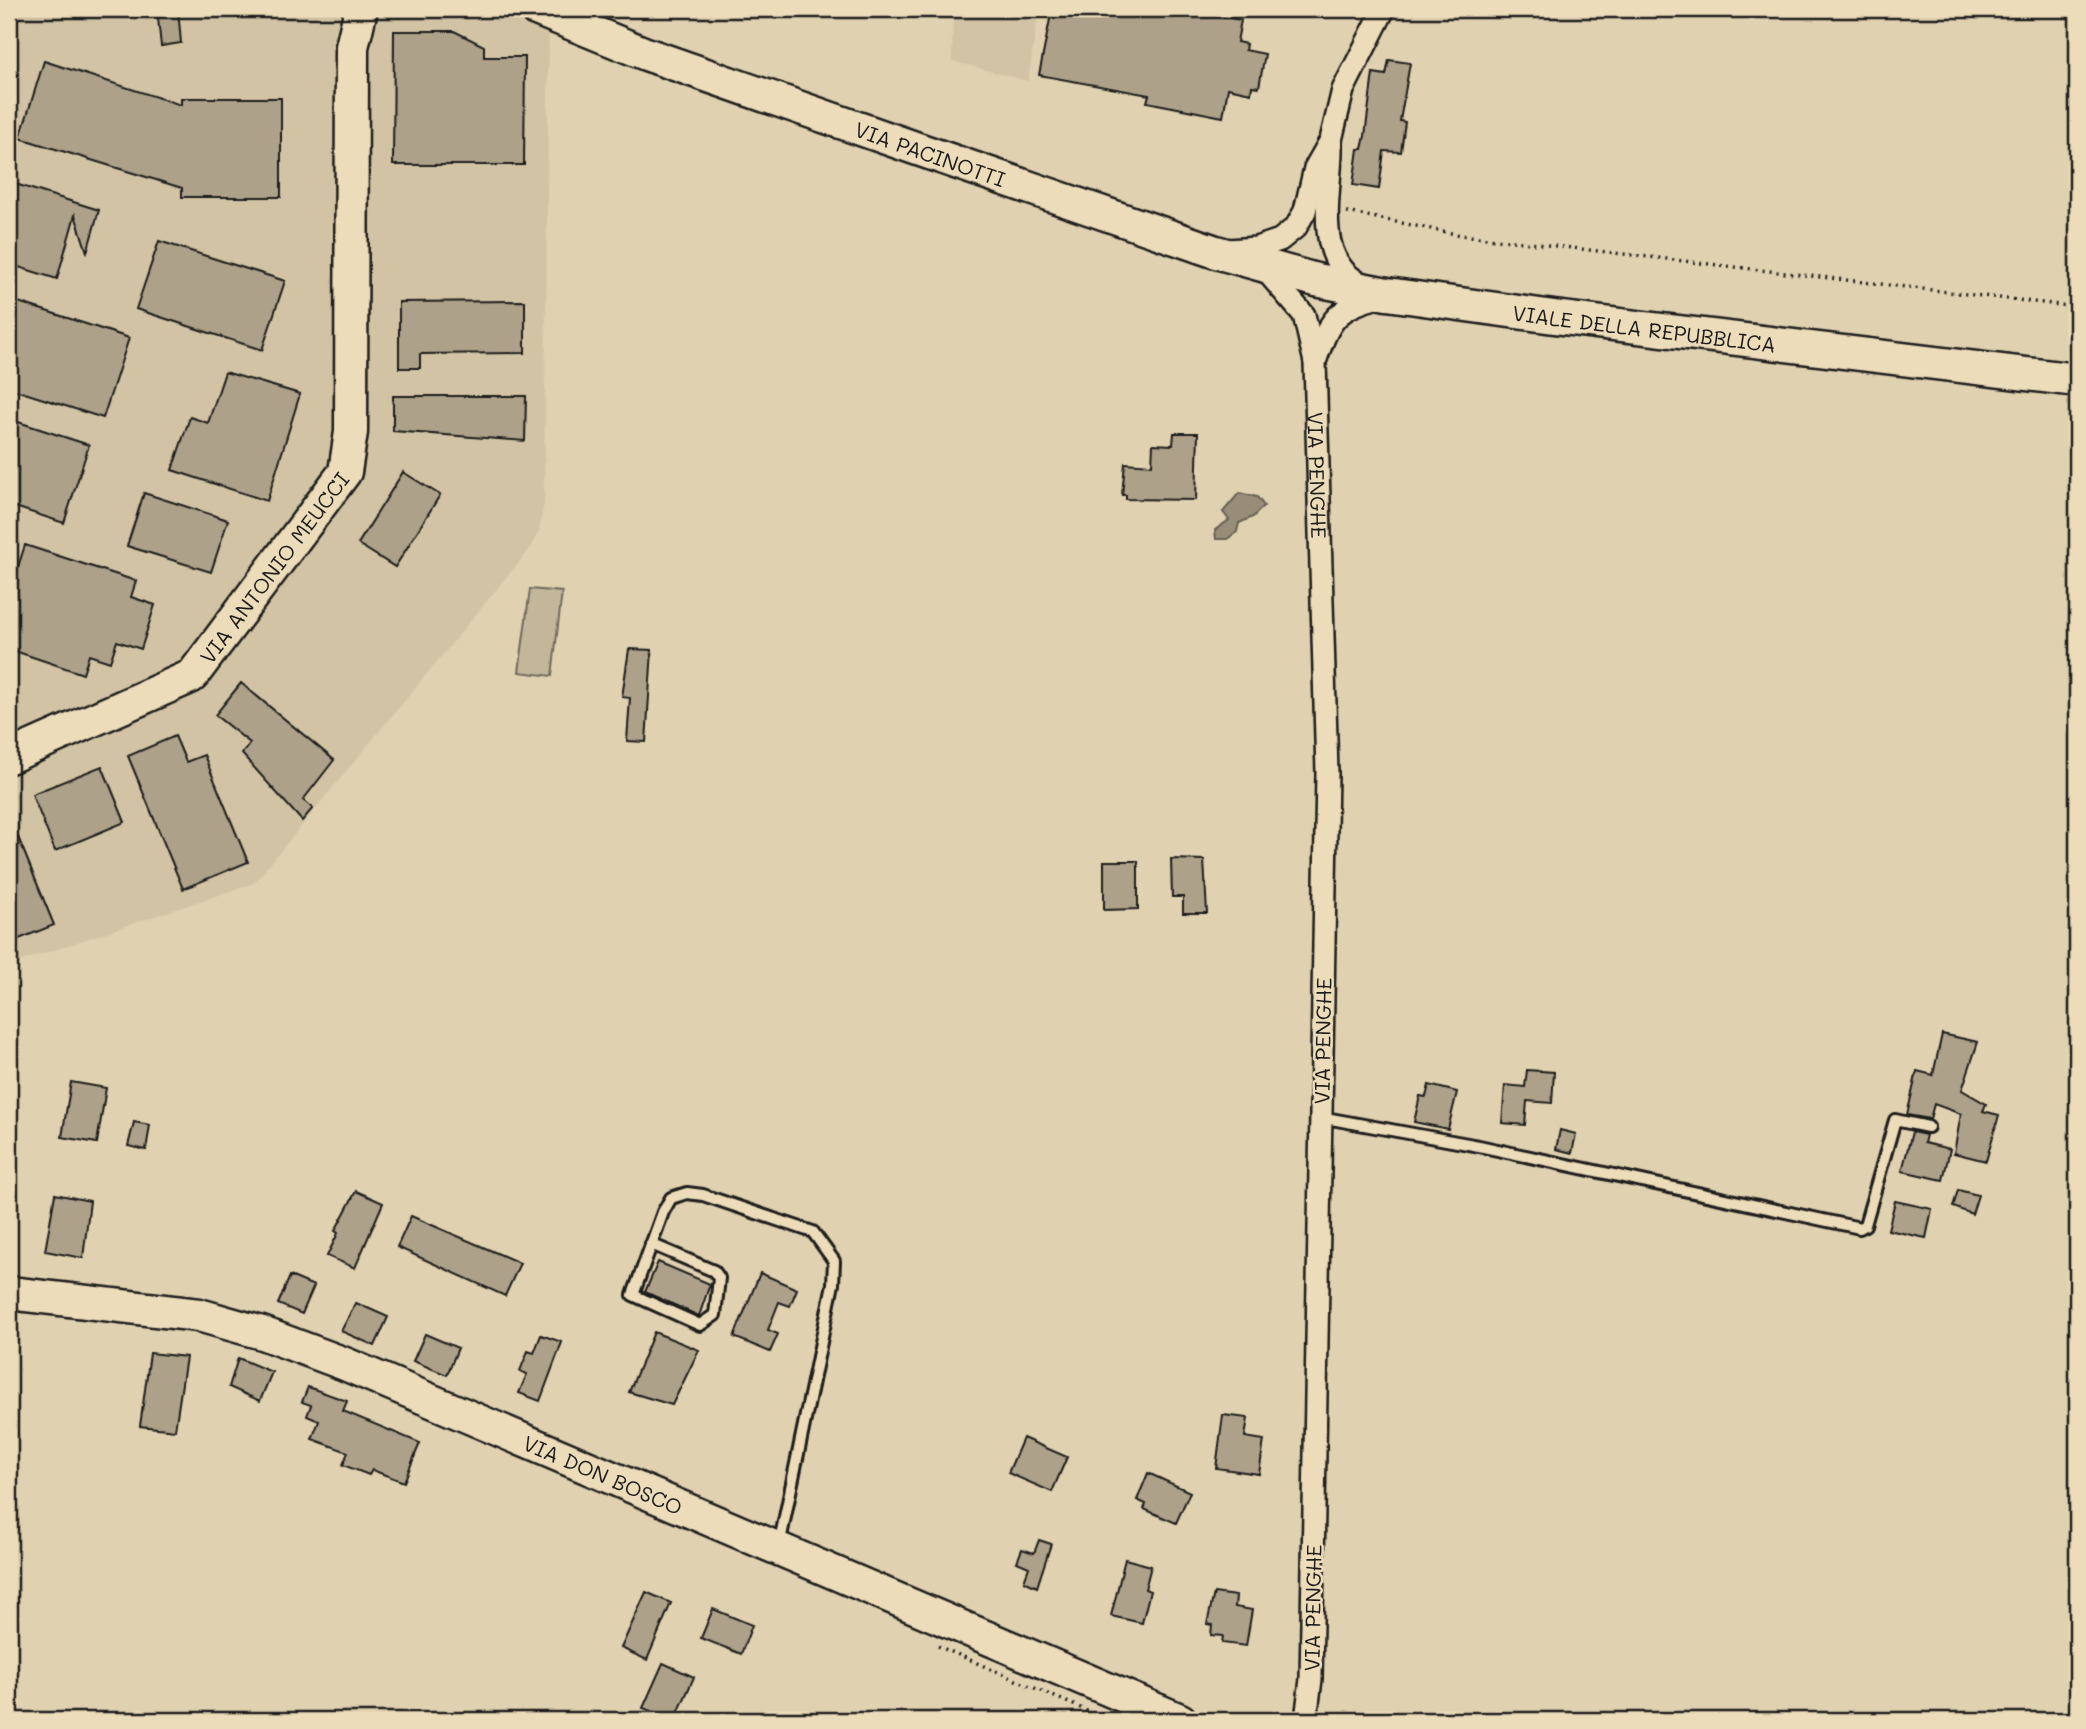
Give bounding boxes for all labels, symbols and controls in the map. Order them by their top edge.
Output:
street label: VIA PACINOTTI [852,115,1009,192]
street label: VIALE DELLA REPUBBLICA [1511,298,1778,357]
street label: VIA PENGHE [1303,411,1334,539]
street label: VIA ANTONIO MEUCCI [193,466,354,668]
street label: VIA PENGHE [1307,977,1337,1105]
street label: VIA DON BOSCO [519,1428,687,1520]
street label: VIA PENGHE [1297,1544,1327,1672]

